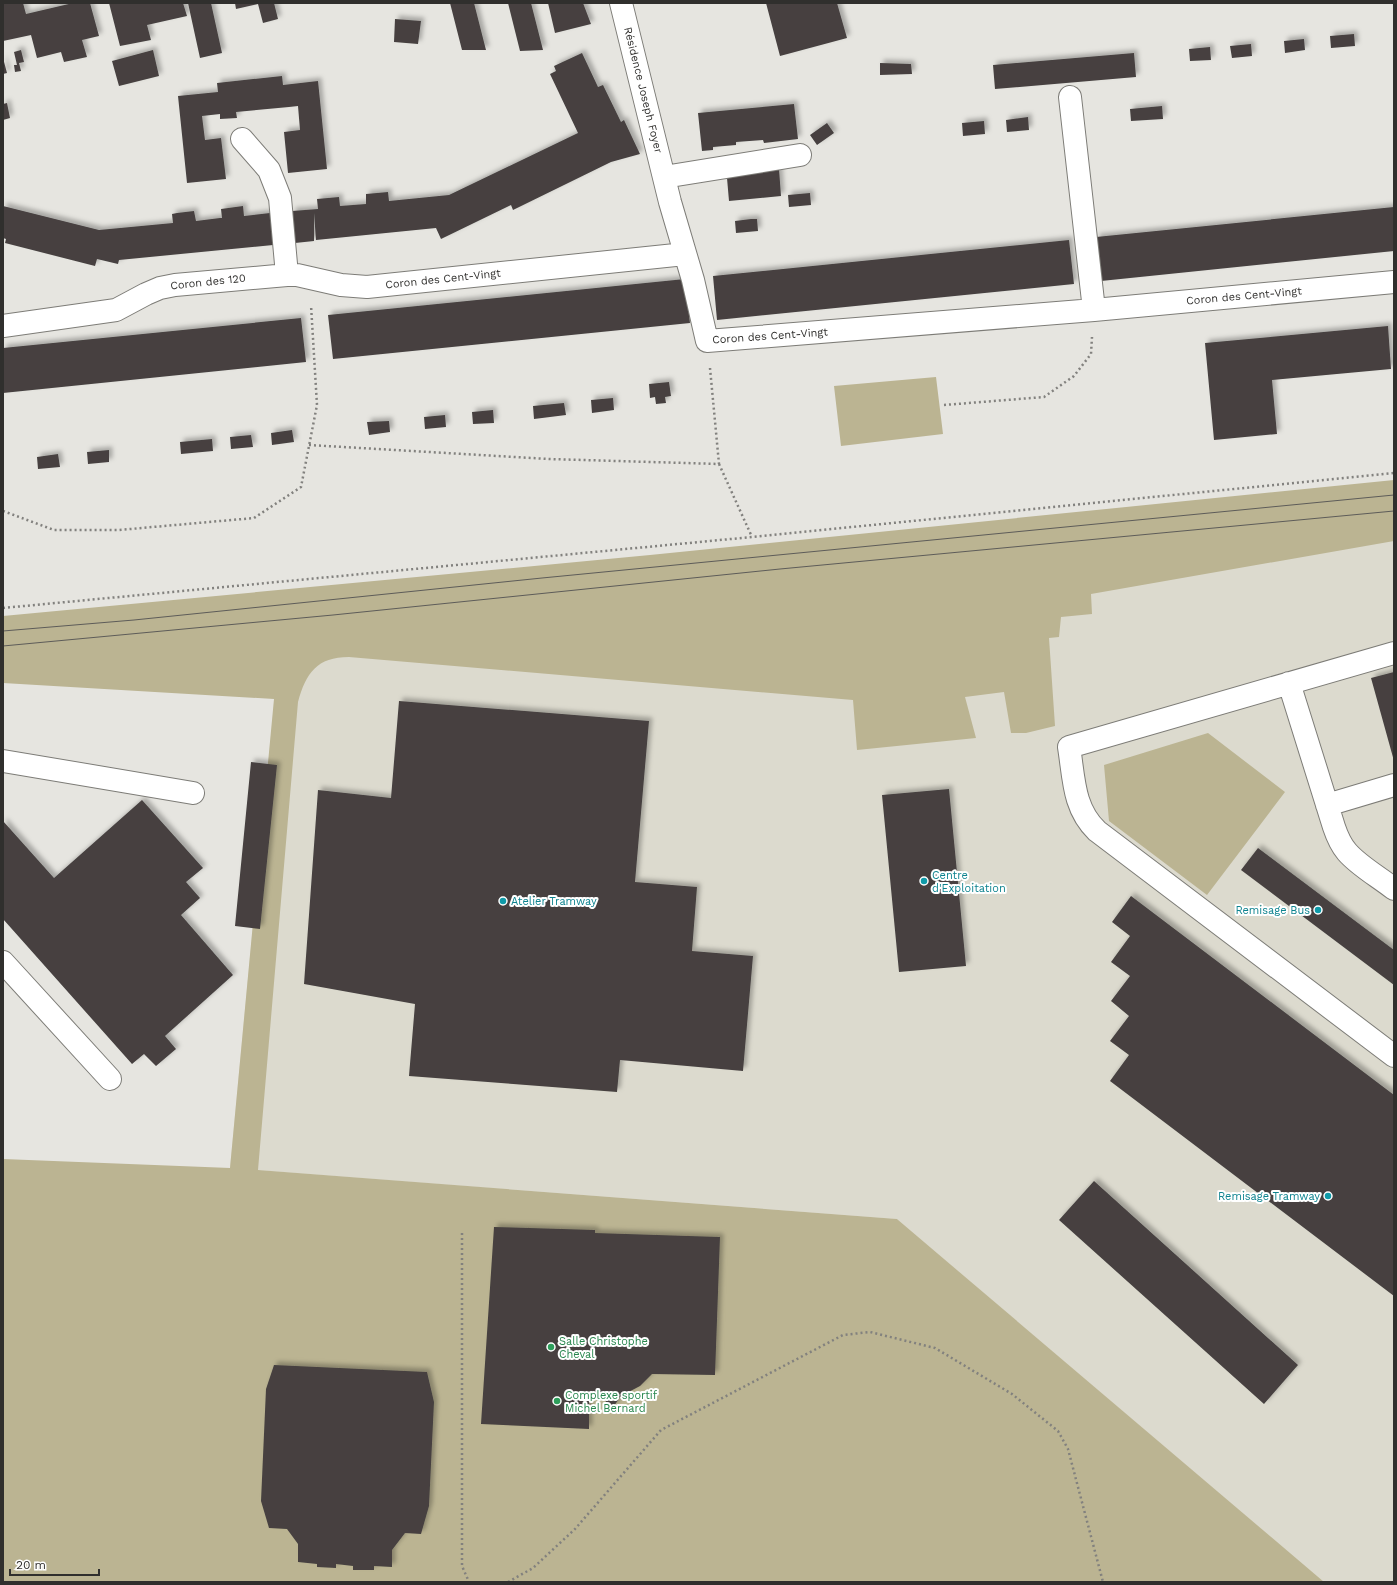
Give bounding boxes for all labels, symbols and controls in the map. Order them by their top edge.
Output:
street label: Résidence Joseph Foyer [621,26,665,155]
street label: Coron des Cent-Vingt [385,266,502,292]
street label: Coron des 120 [170,272,246,292]
street label: Coron des Cent-Vingt [1186,284,1303,308]
street label: Coron des Cent-Vingt [712,325,829,347]
place label: Centre d'Exploitation [932,869,1006,895]
marker: Centre d'Exploitation [919,876,929,886]
place label: Atelier Tramway [511,895,597,908]
marker: Atelier Tramway [498,896,508,906]
place label: Remisage Bus [1235,904,1310,917]
marker: Remisage Bus [1313,905,1323,915]
place label: Remisage Tramway [1218,1190,1320,1203]
marker: Remisage Tramway [1323,1191,1333,1201]
place label: Salle Christophe Cheval [559,1335,648,1361]
marker: Salle Christophe Cheval [546,1342,556,1352]
place label: Complexe sportif Michel Bernard [565,1389,658,1415]
marker: Complexe sportif Michel Bernard [552,1396,562,1406]
scale bar [10,1551,99,1577]
text: 20 m [16,1558,46,1572]

